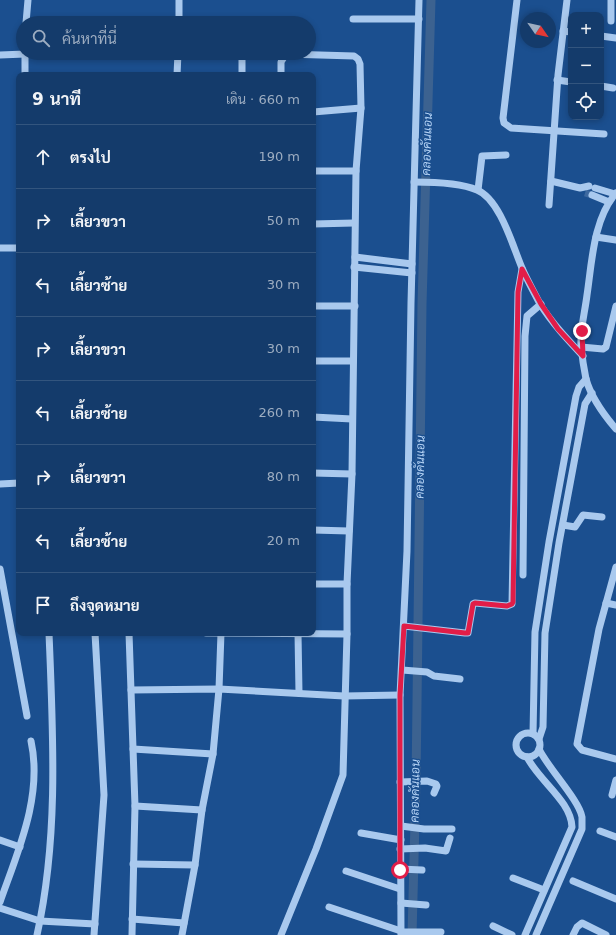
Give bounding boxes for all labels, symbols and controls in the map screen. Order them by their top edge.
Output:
north arrow [520,12,556,48]
map controls [568,12,604,120]
button: + [568,12,604,48]
search box [16,16,316,60]
icon: search [30,27,52,49]
text: ค้นหาที่นี่ [62,30,117,48]
button: − [568,48,604,84]
button: locate [568,84,604,120]
text: 9 นาที [32,89,81,109]
text: เดิน · 660 m [226,92,300,107]
water label: คลองคันแอน [419,112,435,176]
icon: ahead [32,146,54,168]
text: ตรงไป [70,149,111,167]
text: 190 m [258,149,300,164]
icon: right [32,210,54,232]
text: เลี้ยวขวา [70,213,126,231]
text: 50 m [267,213,300,228]
icon: left [32,274,54,296]
text: เลี้ยวซ้าย [70,277,127,295]
text: 30 m [267,277,300,292]
route end [573,322,591,340]
icon: right [32,338,54,360]
text: เลี้ยวขวา [70,341,126,359]
text: 30 m [267,341,300,356]
icon: left [32,402,54,424]
text: เลี้ยวซ้าย [70,405,127,423]
text: 260 m [258,405,300,420]
water label: คลองคันแอน [412,435,428,499]
icon: right [32,466,54,488]
text: เลี้ยวขวา [70,469,126,487]
text: 80 m [267,469,300,484]
icon: left [32,530,54,552]
text: เลี้ยวซ้าย [70,533,127,551]
text: 20 m [267,533,300,548]
icon: arrive [32,594,54,616]
text: ถึงจุดหมาย [70,597,140,615]
water label: คลองคันแอน [407,759,423,823]
route start [391,861,409,879]

